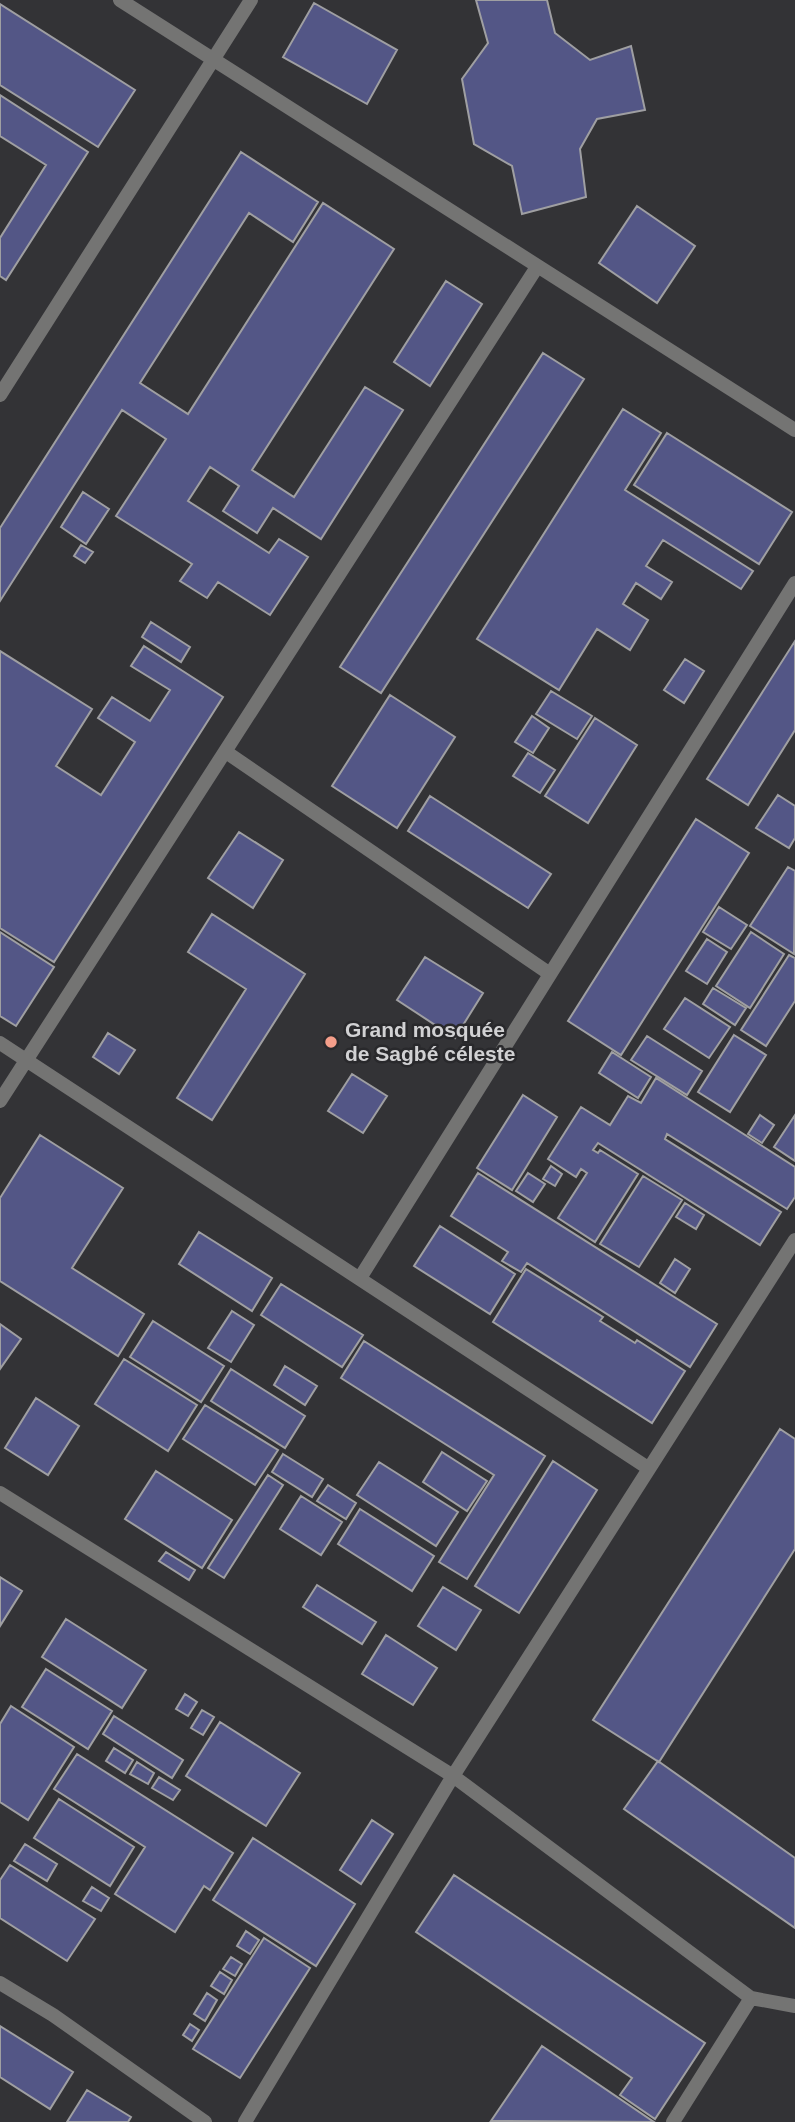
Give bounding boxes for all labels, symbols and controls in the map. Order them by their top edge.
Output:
place label: Grand mosquée de Sagbé céleste [345,1018,515,1065]
marker: Grand mosquée de Sagbé céleste [323,1034,339,1050]

